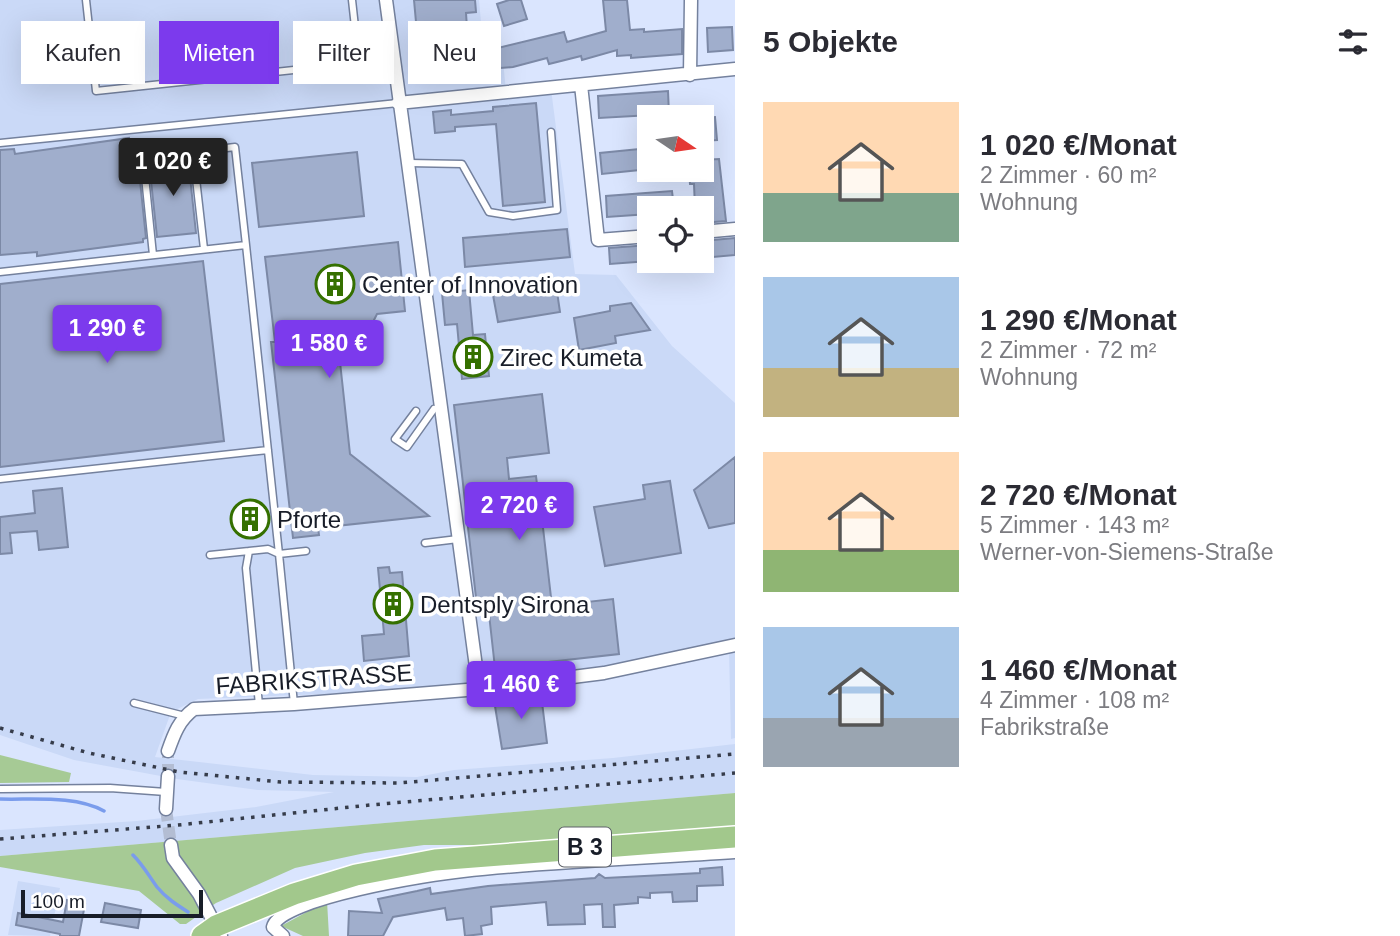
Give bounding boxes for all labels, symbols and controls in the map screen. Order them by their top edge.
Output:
chip: Kaufen [21,21,145,84]
chip: Mieten [159,21,279,84]
chip: Filter [293,21,394,84]
chip: Neu [408,21,501,84]
icon: filters [1334,23,1372,61]
text: 5 Objekte [763,25,898,58]
north arrow [637,105,714,182]
map controls [637,105,714,273]
text: 1 020 €/Monat [980,128,1177,161]
icon: home [819,130,903,214]
pin: 1 020 € [108,138,238,198]
text: 1 020 € [135,148,211,174]
text: 2 Zimmer · 60 m² [980,162,1156,188]
text: Wohnung [980,189,1078,215]
button: locate [637,196,714,273]
building icon: Center of Innovation [314,263,356,305]
place label: Center of Innovation [362,271,578,298]
text: 1 290 €/Monat [980,303,1177,336]
icon: home [819,305,903,389]
pin: 1 290 € [42,306,172,365]
text: 1 290 € [69,315,145,341]
pin: 1 580 € [264,320,394,380]
text: 1 580 € [291,330,367,356]
building icon: Zirec Kumeta [452,336,494,378]
text: 2 Zimmer · 72 m² [980,337,1156,363]
place label: Zirec Kumeta [500,344,643,371]
text: Wohnung [980,364,1078,390]
text: 2 720 €/Monat [980,478,1177,511]
icon: home [819,480,903,564]
pin: 2 720 € [454,482,584,542]
text: 2 720 € [481,492,557,518]
building icon: Pforte [229,498,271,540]
place label: Pforte [277,506,341,533]
text: 5 Zimmer · 143 m² [980,512,1169,538]
text: Werner-von-Siemens-Straße [980,539,1274,565]
building icon: Dentsply Sirona [372,583,414,625]
place label: Dentsply Sirona [420,591,590,618]
text: 1 460 €/Monat [980,653,1177,686]
icon: home [819,655,903,739]
street label: FABRIKSTRASSE [215,659,413,699]
pin: 1 460 € [456,662,586,721]
text: 1 460 € [483,671,559,697]
text: 4 Zimmer · 108 m² [980,687,1169,713]
text: Fabrikstraße [980,714,1109,740]
road number: B 3 [559,828,611,866]
scale bar [21,887,203,919]
text: 100 m [32,891,85,912]

